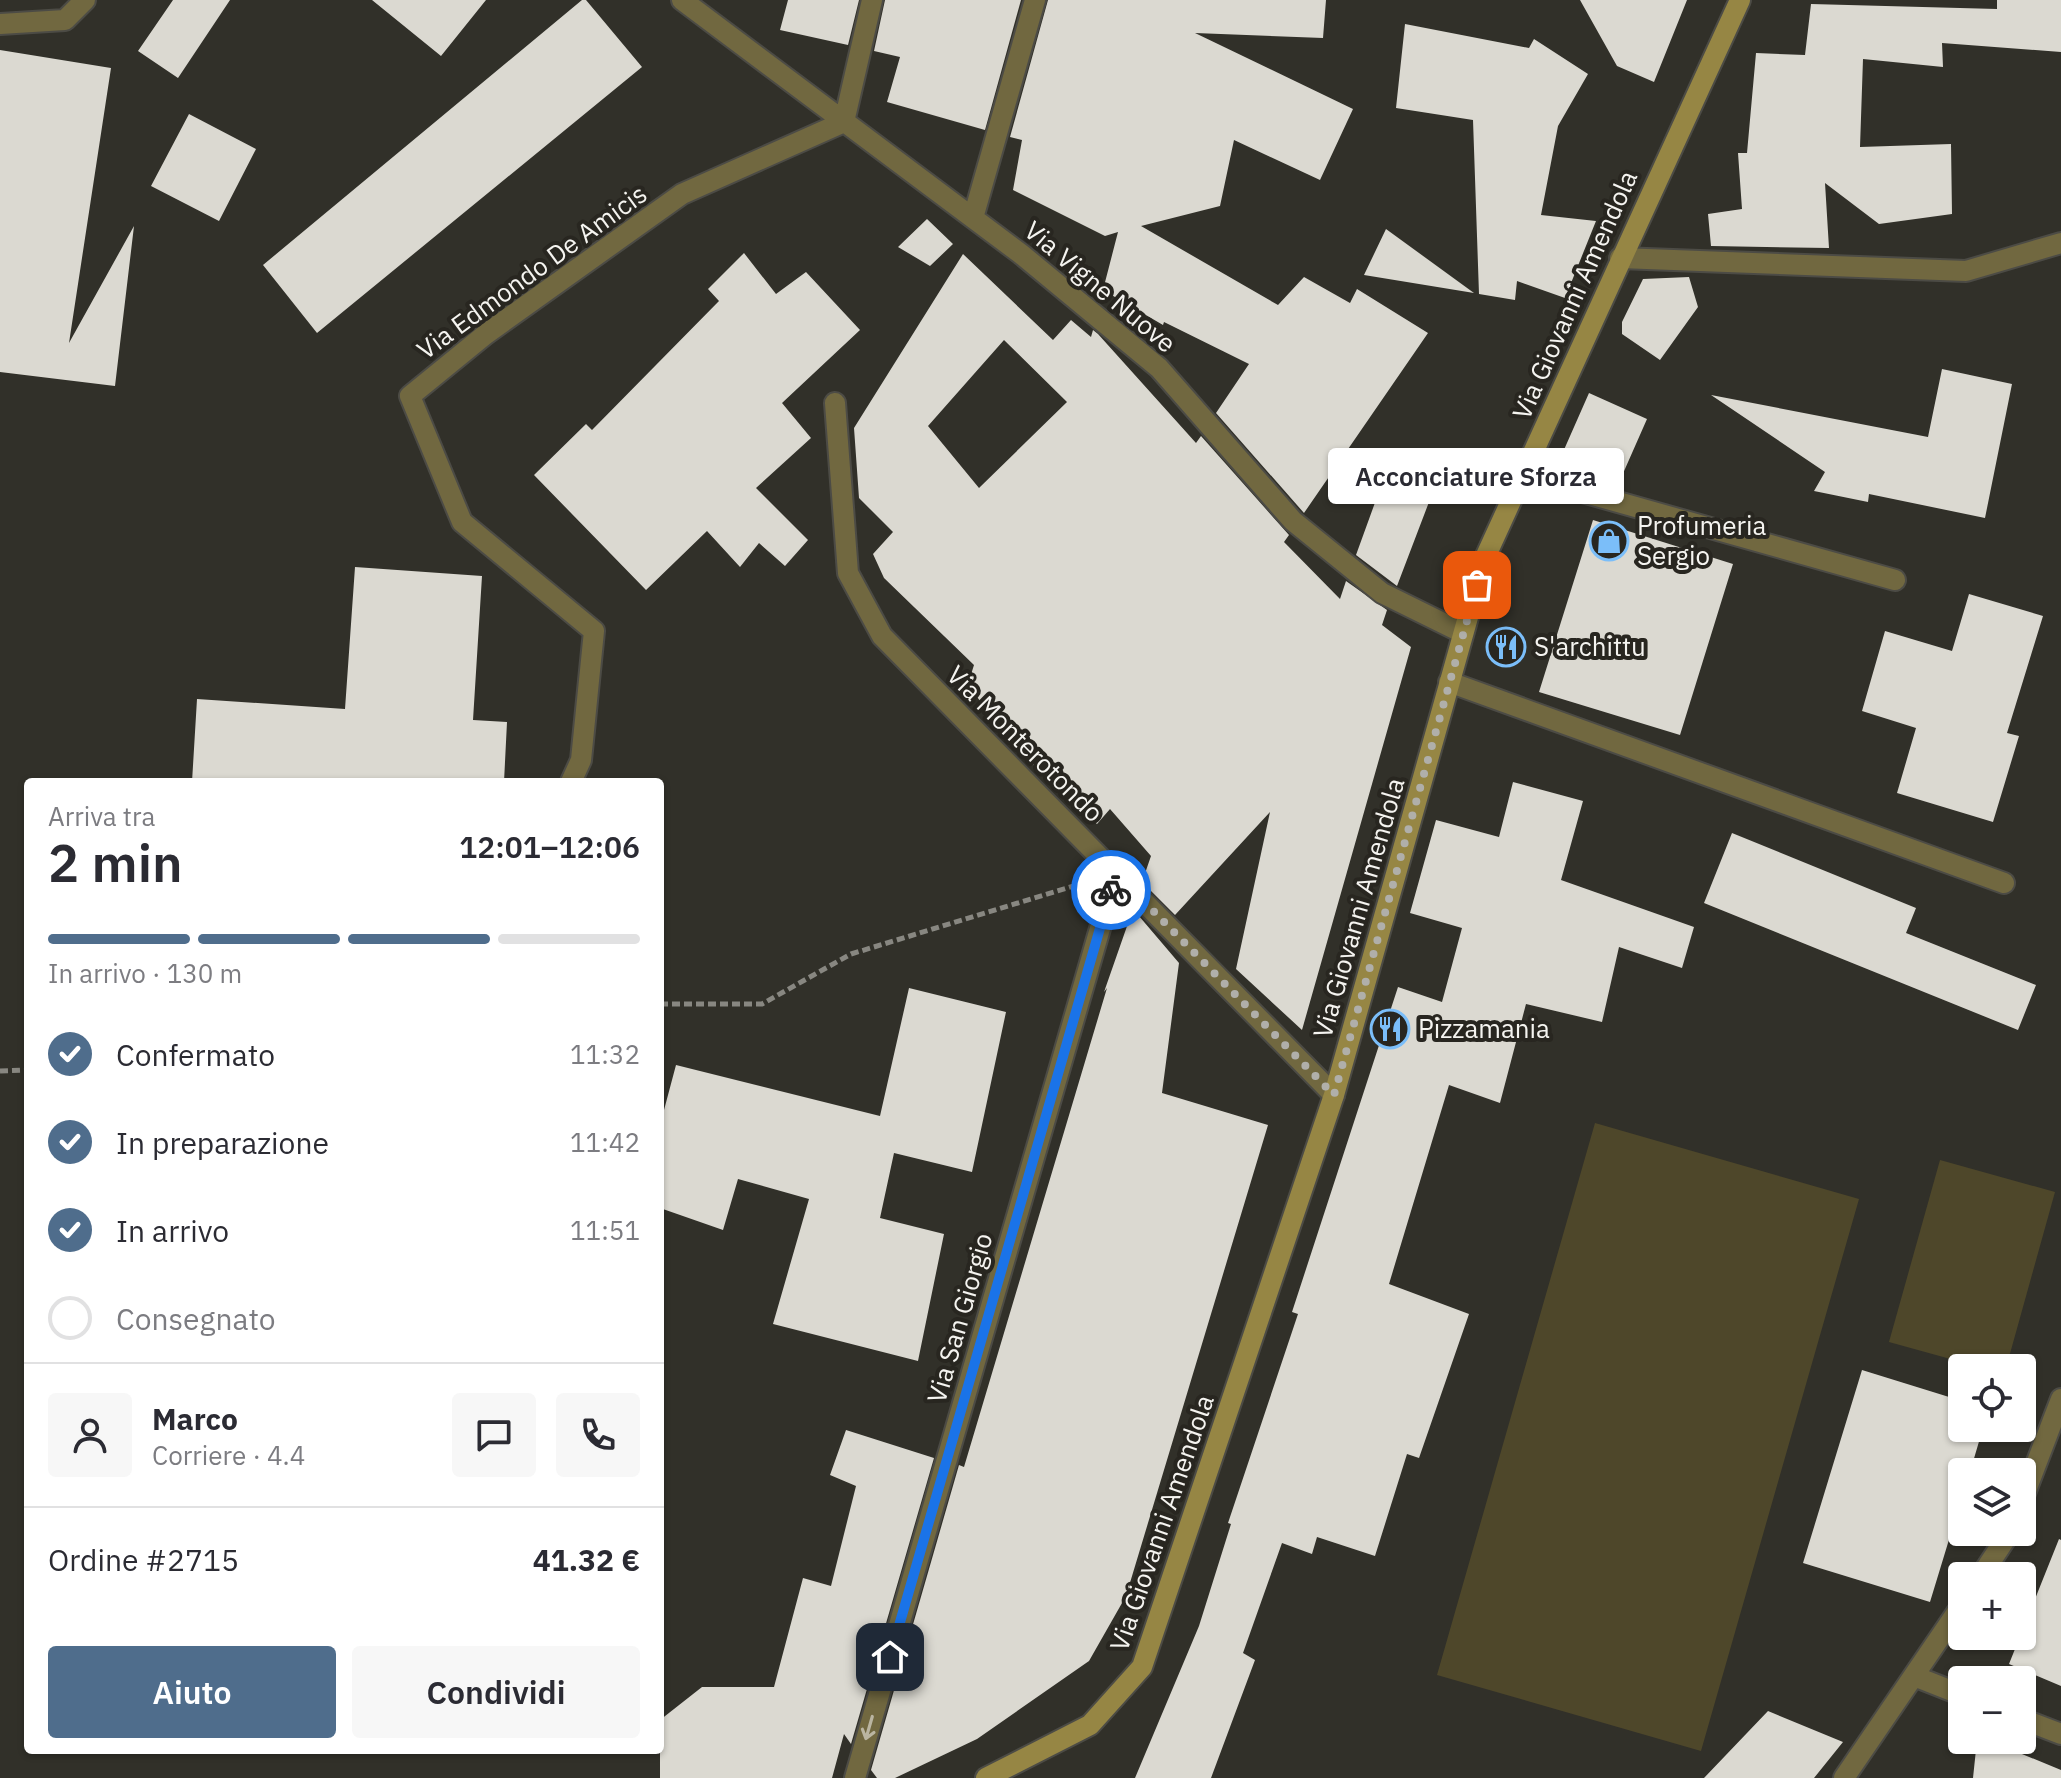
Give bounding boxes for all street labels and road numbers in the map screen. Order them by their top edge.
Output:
street label: Via Giovanni Amendola [1504,165,1644,424]
street label: Via Edmondo De Amicis [410,176,653,366]
street label: Via Vigne Nuove [1018,213,1184,360]
street label: Via Monterotondo [940,658,1111,829]
street label: Via Giovanni Amendola [1305,774,1411,1042]
street label: Via San Giorgio [919,1229,1000,1407]
street label: Via Giovanni Amendola [1101,1390,1221,1655]

